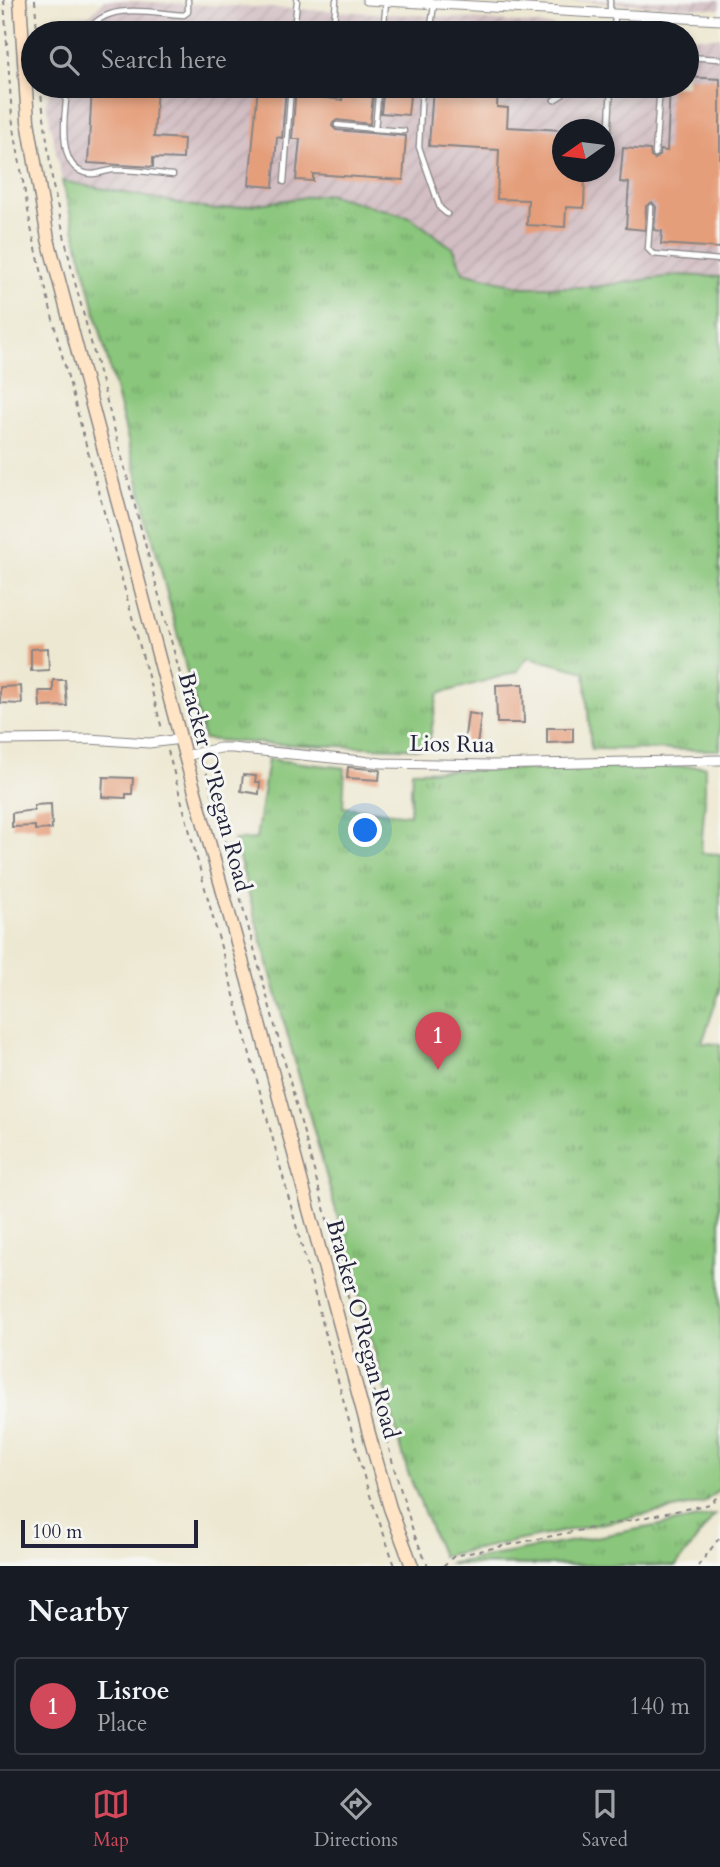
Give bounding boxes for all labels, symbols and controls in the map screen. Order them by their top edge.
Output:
search box [21,21,699,98]
icon: search [45,41,83,79]
text: Search here [101,42,227,77]
north arrow [552,119,615,182]
street label: Bracker O'Regan Road [171,669,259,896]
street label: Lios Rua [409,728,495,760]
your location [348,813,382,847]
pin: 1 [415,1012,461,1070]
street label: Bracker O'Regan Road [319,1216,407,1443]
scale bar [21,1517,198,1549]
text: 100 m [32,1519,82,1545]
text: Nearby [28,1591,129,1632]
text: Lisroe [97,1673,170,1708]
text: 1 [47,1691,59,1722]
text: 140 m [629,1691,690,1722]
text: Place [97,1708,147,1739]
tab: Map [92,1785,130,1853]
tab: Directions [314,1785,398,1853]
tab: Saved [582,1785,628,1853]

